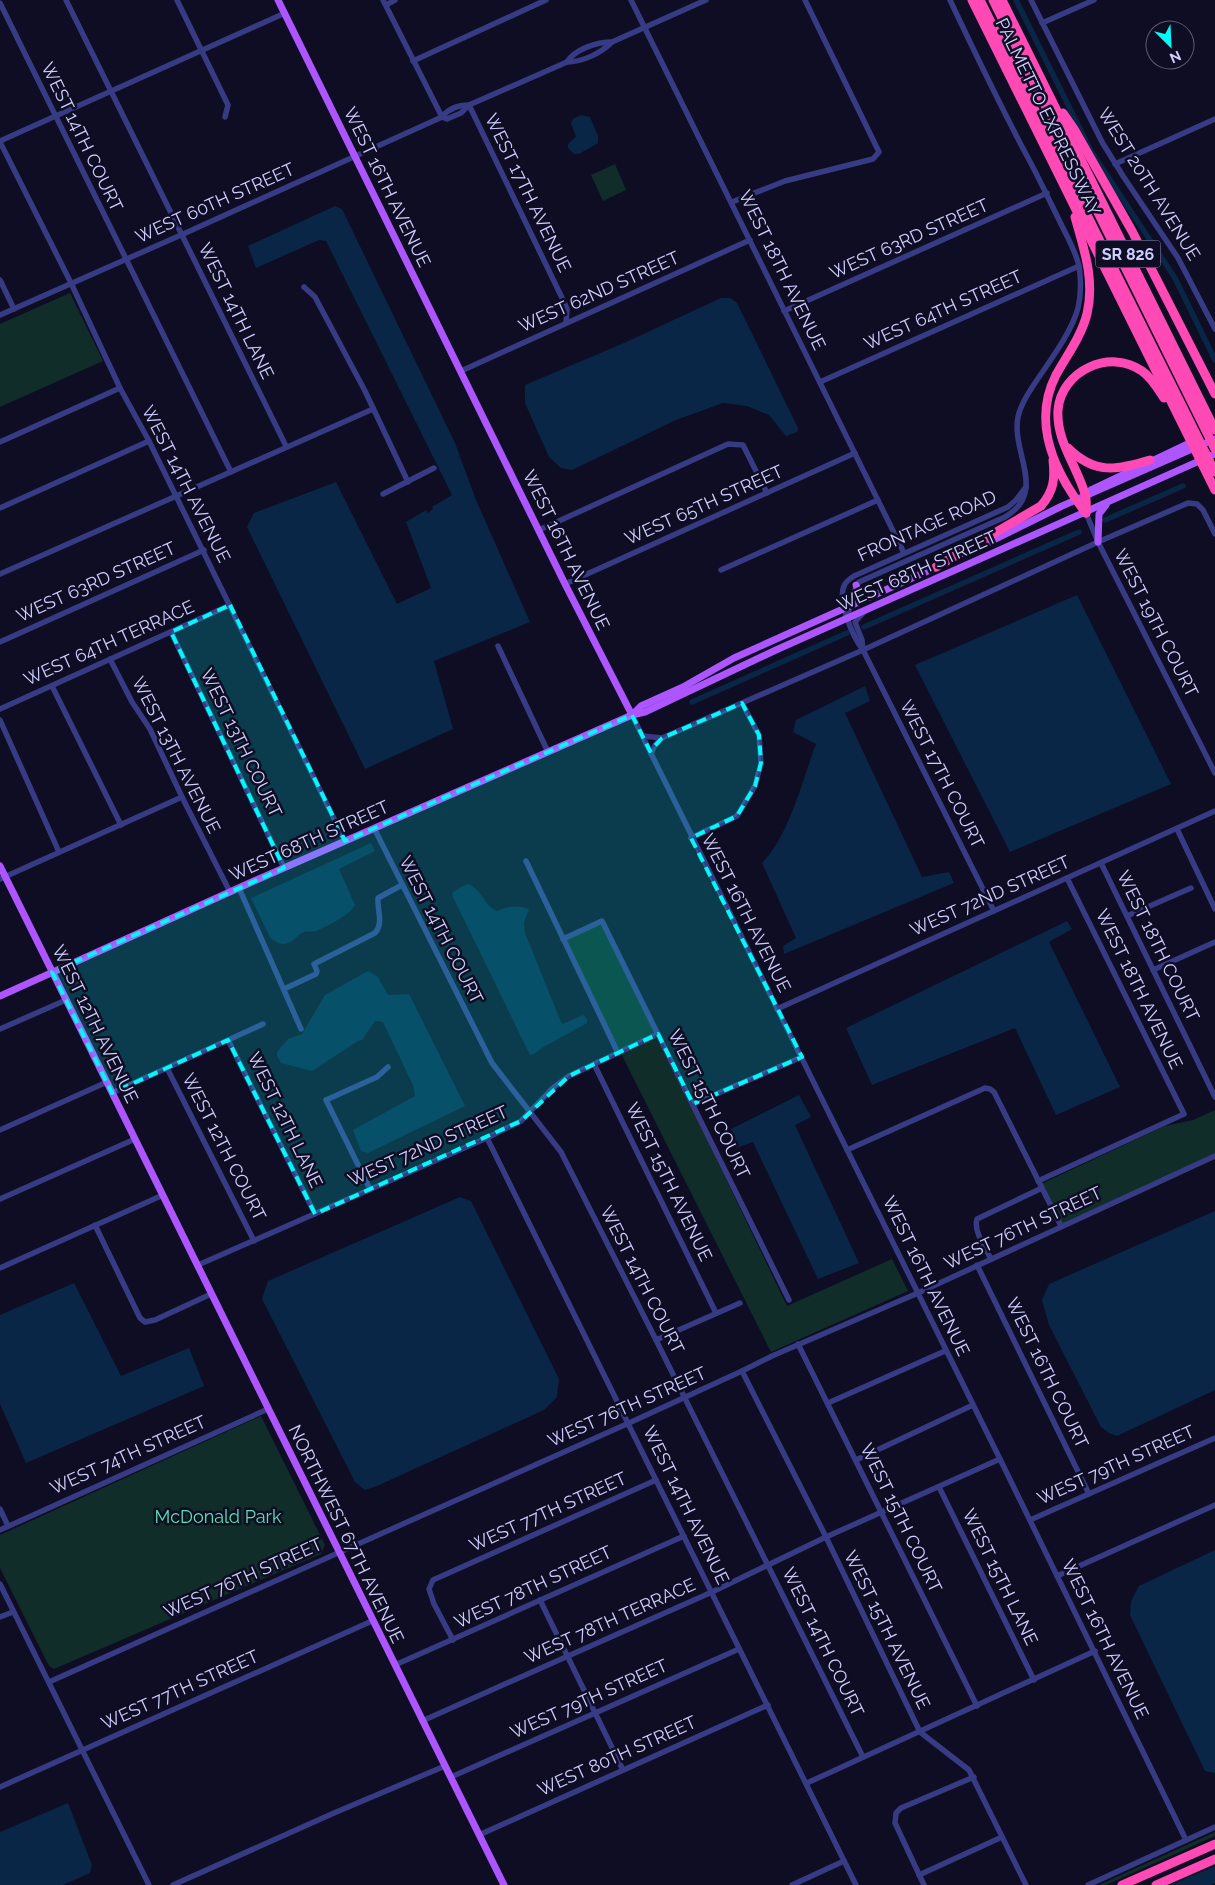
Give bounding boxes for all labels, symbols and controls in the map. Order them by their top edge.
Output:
street label: PALMETTO EXPRESSWAY [991,15,1106,219]
north arrow [1145,20,1195,70]
text: N [1167,47,1183,66]
street label: WEST 14TH COURT [37,59,128,215]
street label: WEST 16TH AVENUE [340,103,435,270]
street label: WEST 20TH AVENUE [1094,104,1205,264]
street label: WEST 17TH AVENUE [481,110,576,275]
street label: WEST 60TH STREET [132,158,298,247]
street label: WEST 18TH AVENUE [735,187,830,353]
street label: WEST 63RD STREET [826,194,992,283]
street label: WEST 14TH LANE [194,239,278,382]
road number: SR 826 [1096,240,1160,268]
street label: WEST 62ND STREET [515,247,682,336]
street label: WEST 64TH STREET [860,265,1025,354]
street label: WEST 14TH AVENUE [138,402,235,566]
street label: WEST 65TH STREET [621,460,786,549]
street label: WEST 16TH AVENUE [519,466,614,633]
street label: FRONTAGE ROAD [854,485,999,566]
street label: WEST 68TH STREET [834,526,1000,615]
street label: WEST 63RD STREET [13,537,179,626]
street label: WEST 19TH COURT [1110,545,1203,700]
street label: WEST 64TH TERRACE [20,595,197,690]
street label: WEST 13TH COURT [196,665,287,820]
street label: WEST 13TH AVENUE [128,673,225,837]
street label: WEST 17TH COURT [896,696,989,851]
street label: WEST 68TH STREET [226,796,392,885]
street label: WEST 16TH AVENUE [697,830,796,996]
street label: WEST 72ND STREET [907,851,1073,940]
street label: WEST 14TH COURT [395,852,488,1007]
street label: WEST 18TH COURT [1113,867,1204,1024]
street label: WEST 18TH AVENUE [1092,906,1187,1072]
street label: WEST 12TH AVENUE [48,942,143,1106]
street label: WEST 15TH COURT [664,1026,755,1182]
street label: WEST 12TH LANE [244,1049,327,1191]
street label: WEST 12TH COURT [178,1070,271,1224]
street label: WEST 15TH AVENUE [622,1099,717,1264]
street label: WEST 72ND STREET [345,1101,511,1190]
street label: WEST 76TH STREET [941,1182,1105,1273]
street label: WEST 16TH AVENUE [879,1192,974,1359]
street label: WEST 14TH COURT [596,1202,689,1357]
street label: WEST 16TH COURT [1002,1294,1093,1452]
street label: WEST 76TH STREET [544,1362,709,1451]
street label: WEST 74TH STREET [46,1411,209,1498]
street label: WEST 79TH STREET [1034,1420,1198,1509]
street label: NORTHWEST 67TH AVENUE [284,1421,409,1646]
street label: WEST 14TH AVENUE [639,1422,734,1587]
street label: WEST 15TH COURT [856,1440,947,1596]
street label: WEST 77TH STREET [466,1467,630,1556]
street label: WEST 15TH LANE [958,1505,1043,1648]
park label: McDonald Park [155,1506,282,1527]
street label: WEST 76TH STREET [160,1533,325,1622]
street label: WEST 78TH STREET [451,1541,615,1632]
street label: WEST 15TH AVENUE [840,1547,935,1712]
street label: WEST 16TH AVENUE [1058,1555,1153,1722]
street label: WEST 14TH COURT [778,1564,869,1720]
street label: WEST 78TH TERRACE [521,1573,698,1668]
street label: WEST 77TH STREET [98,1645,262,1734]
street label: WEST 79TH STREET [507,1654,671,1743]
street label: WEST 80TH STREET [534,1711,699,1800]

